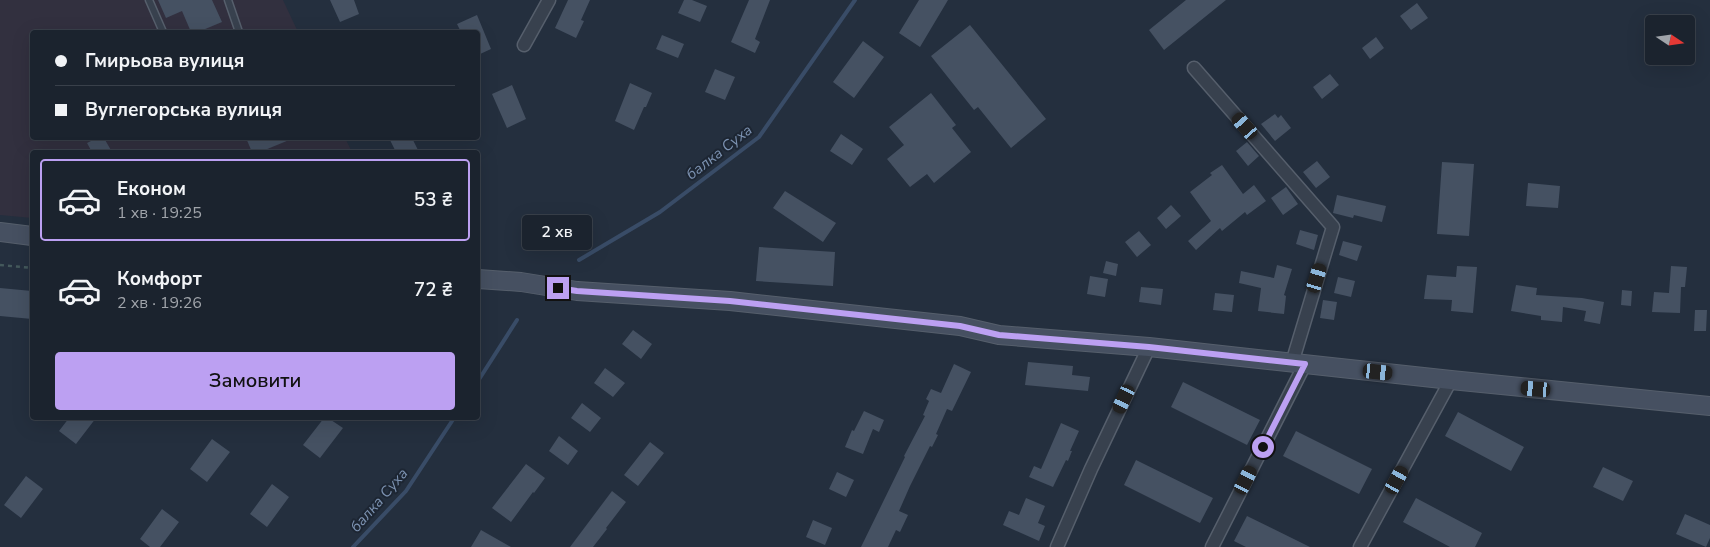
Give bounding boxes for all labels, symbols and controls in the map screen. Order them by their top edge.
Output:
north arrow [1645,15,1695,65]
map controls [1645,15,1695,65]
text: Гмирьова вулиця [85,48,244,74]
text: Вуглегорська вулиця [85,97,282,123]
car [1229,110,1260,142]
water label: балка Суха [682,120,756,184]
text: Економ [117,176,186,202]
icon: car [57,178,102,223]
text: 53 ₴ [414,187,453,213]
text: 1 хв · 19:25 [117,202,202,224]
callout: 2 хв [523,216,593,250]
text: 2 хв [541,221,573,243]
car [1305,261,1328,295]
text: Комфорт [117,266,202,292]
icon: car [57,268,102,313]
text: 72 ₴ [414,277,453,303]
route end [547,277,569,299]
text: 2 хв · 19:26 [117,292,202,314]
button: Замовити [55,352,455,410]
car [1362,363,1393,381]
car [1520,380,1551,398]
car [1110,382,1137,416]
route start [1252,436,1274,458]
car [1232,463,1259,497]
car [1383,463,1410,497]
water label: балка Суха [346,464,412,536]

